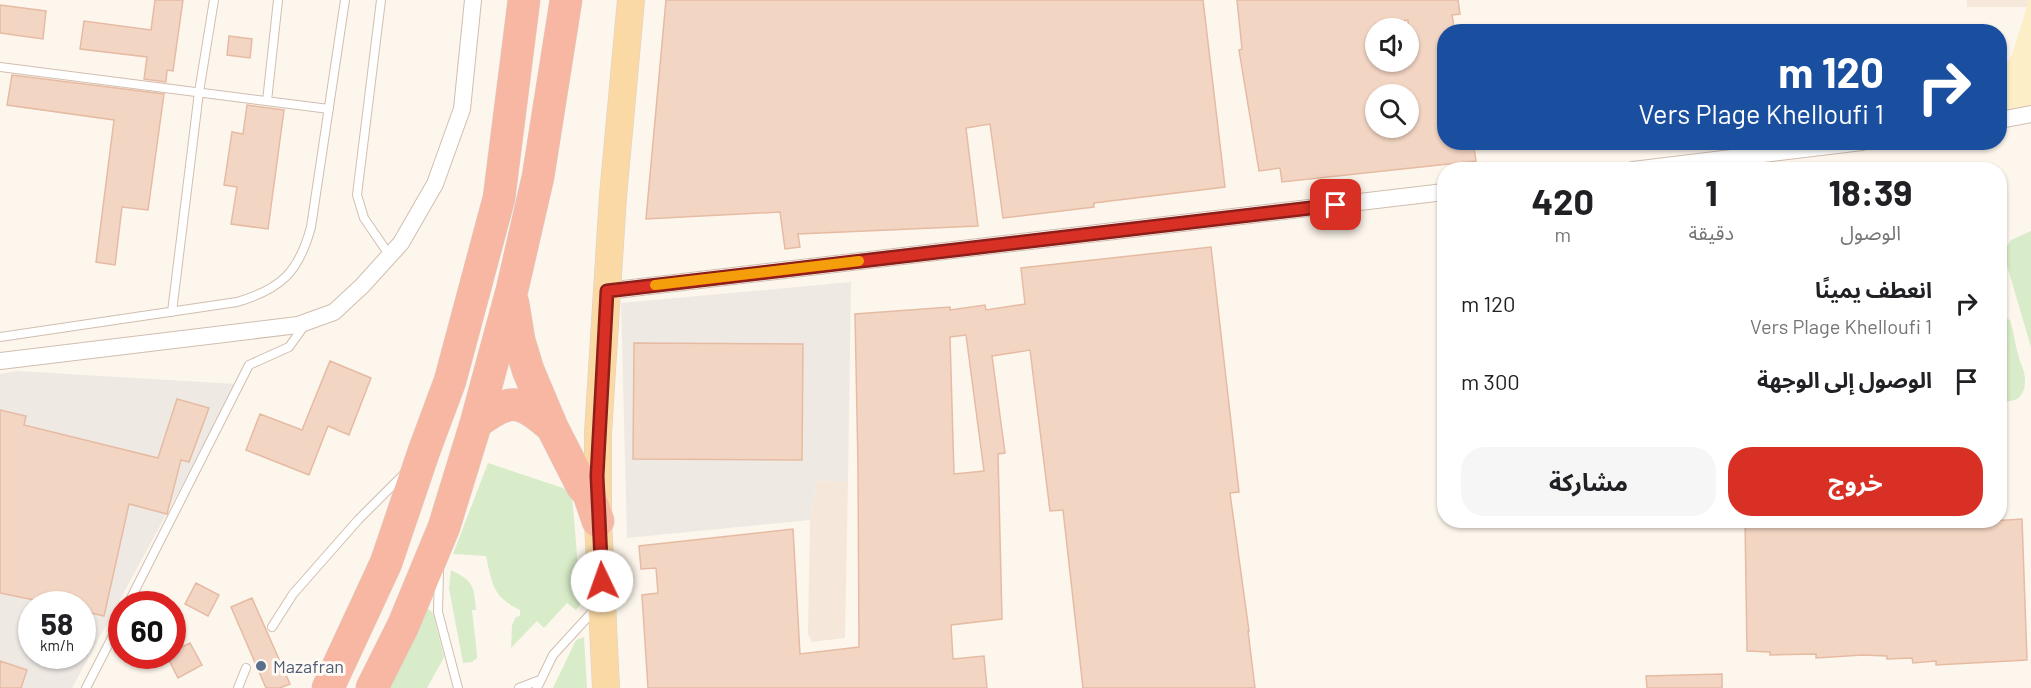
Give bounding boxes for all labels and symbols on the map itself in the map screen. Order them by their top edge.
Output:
pin [1310,179,1361,230]
position arrow [570,549,634,613]
speed limit sign: 60 [108,591,186,669]
place label: Mazafran [273,655,344,677]
marker: Mazafran [254,659,268,673]

